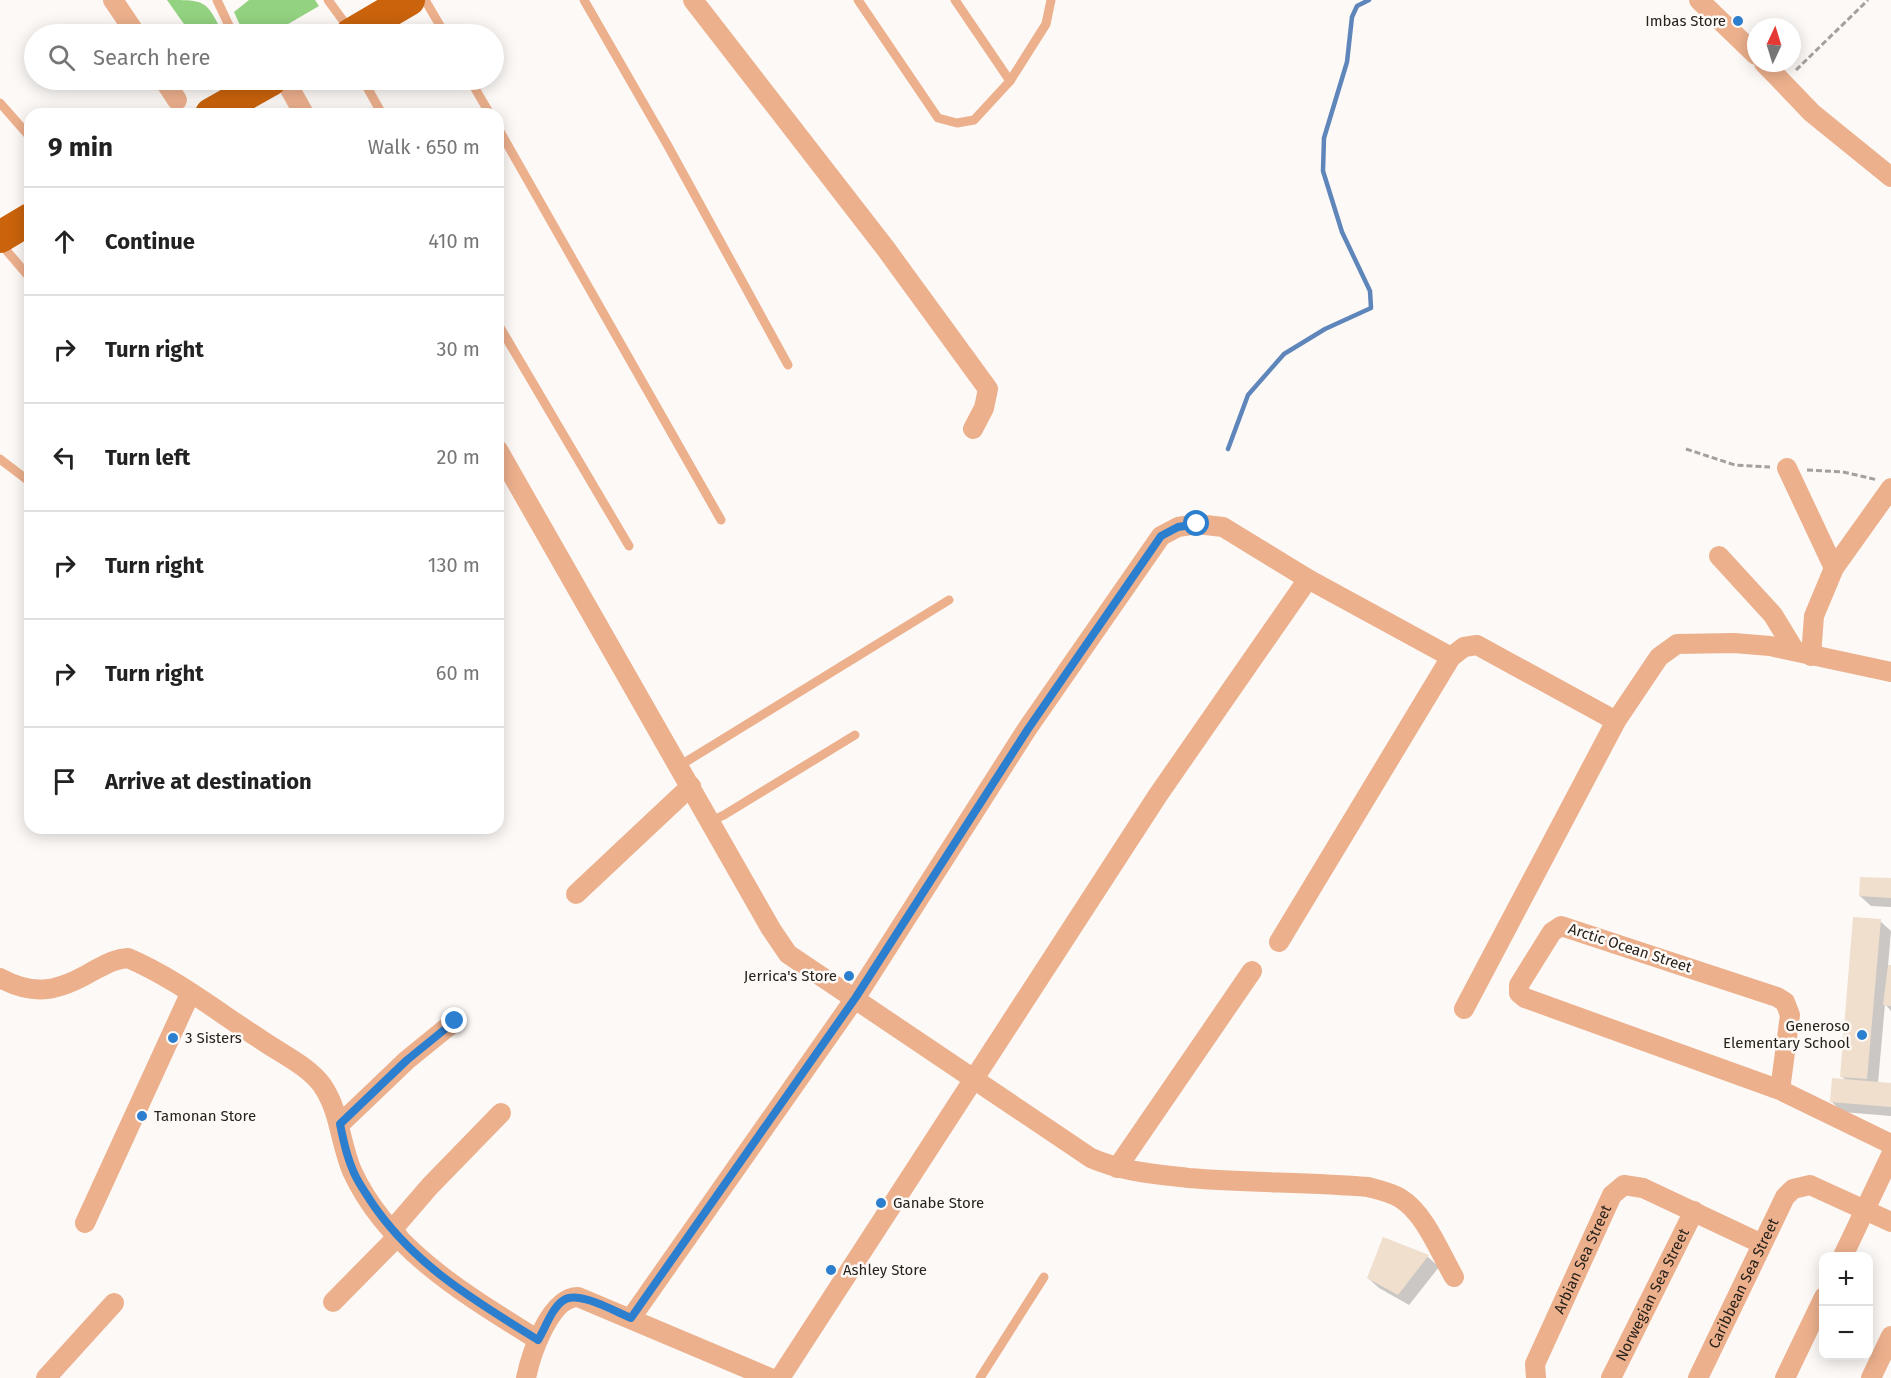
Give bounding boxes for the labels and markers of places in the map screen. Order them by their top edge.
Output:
place label: Imbas Store [1645,12,1726,30]
marker: Imbas Store [1731,14,1745,28]
place label: Jerrica's Store [744,967,837,985]
marker: Jerrica's Store [842,969,856,983]
place label: Generoso Elementary School [1723,1017,1851,1052]
marker: Generoso Elementary School [1855,1028,1869,1042]
place label: 3 Sisters [185,1029,242,1047]
marker: 3 Sisters [166,1031,180,1045]
place label: Tamonan Store [154,1107,256,1125]
marker: Tamonan Store [135,1109,149,1123]
place label: Ganabe Store [893,1194,984,1212]
marker: Ganabe Store [874,1196,888,1210]
place label: Ashley Store [843,1261,927,1279]
marker: Ashley Store [824,1263,838,1277]

